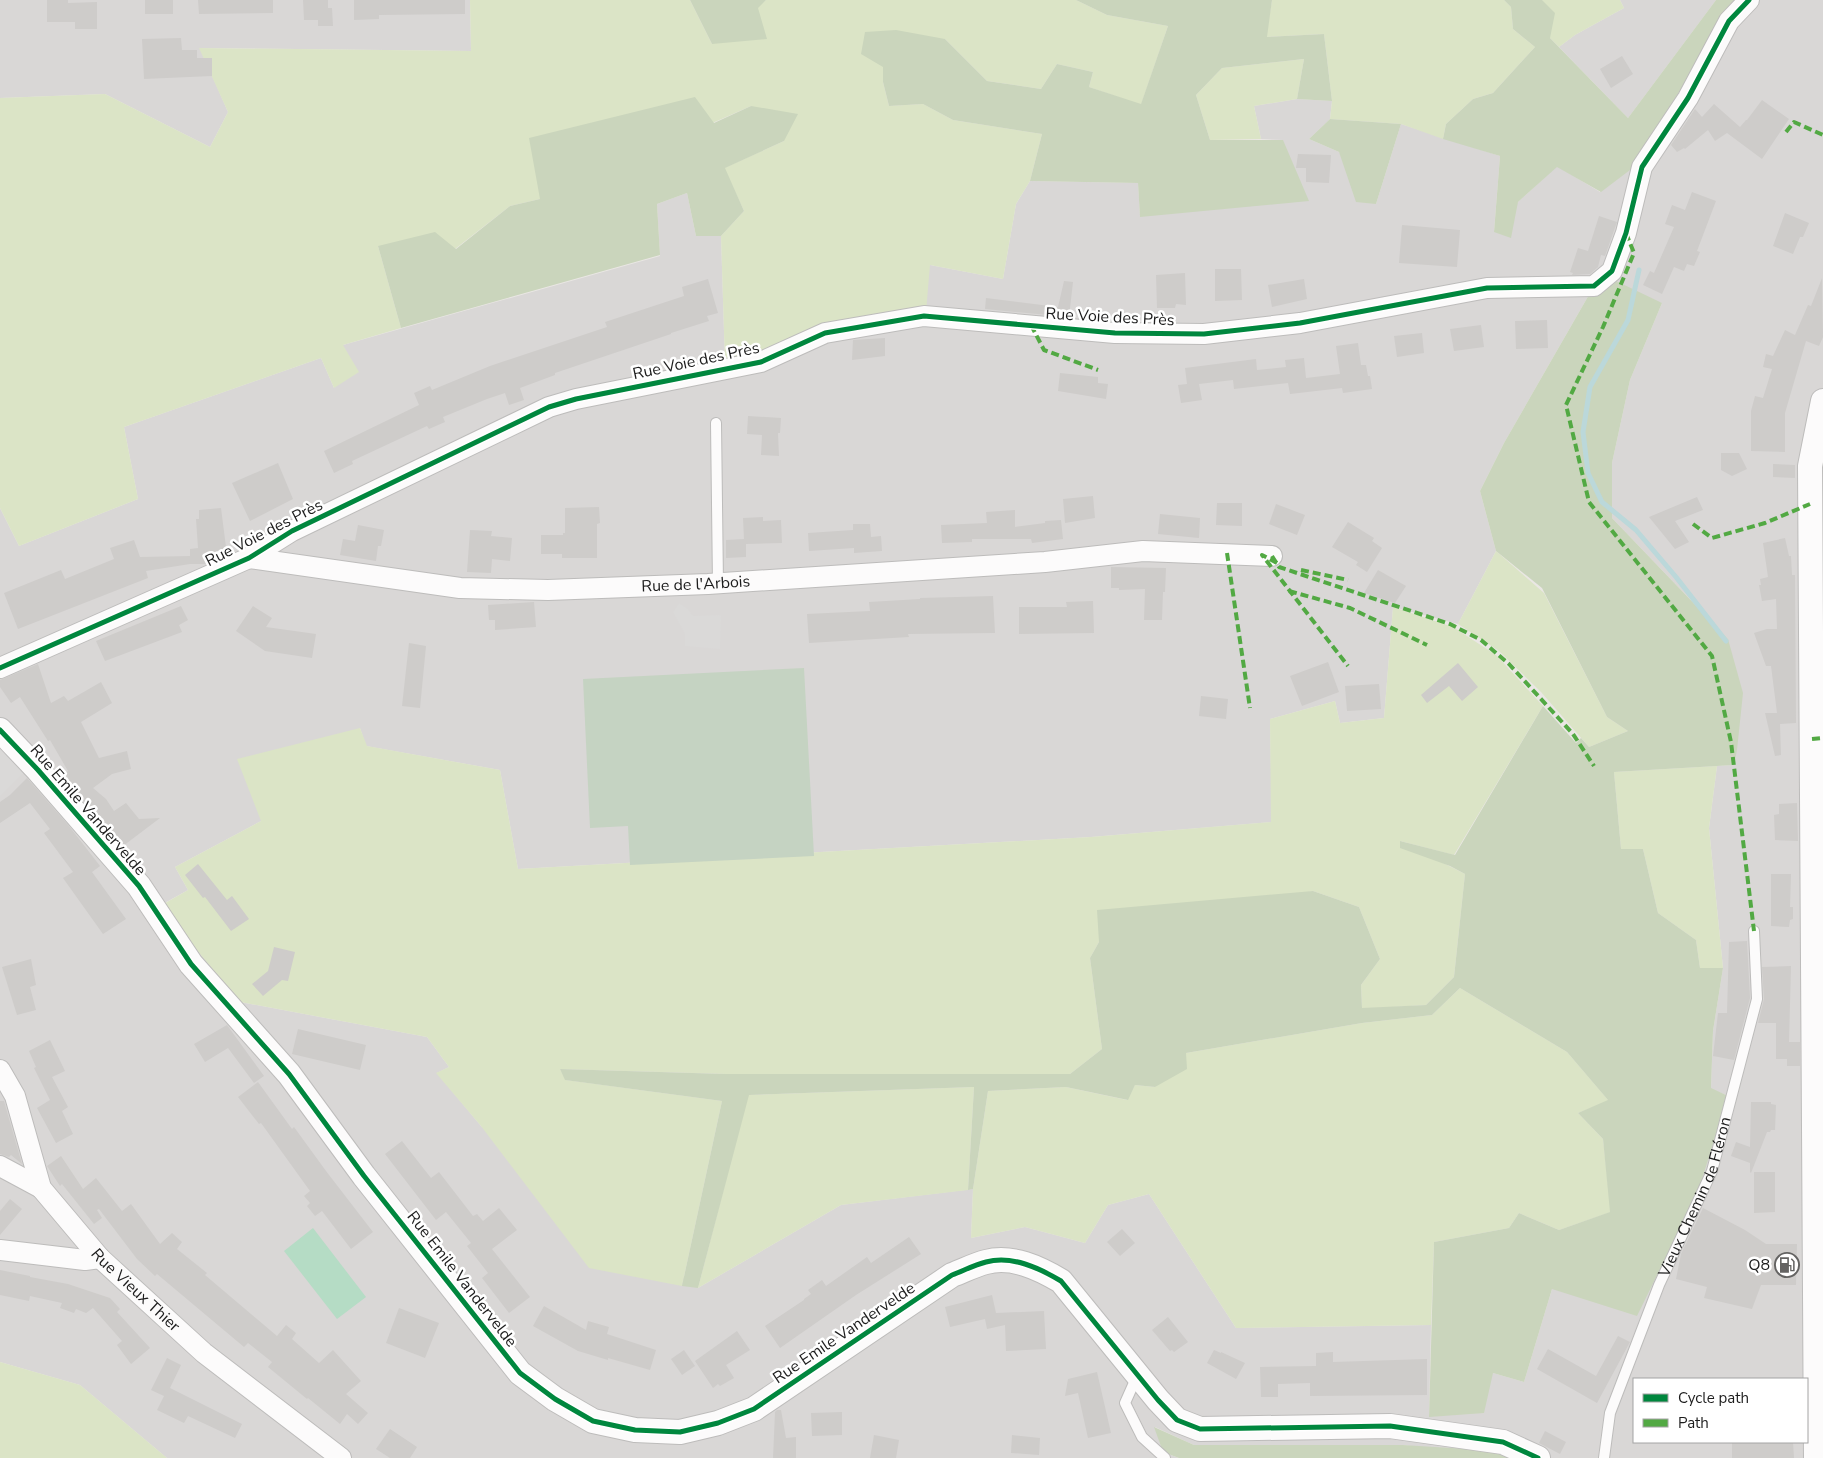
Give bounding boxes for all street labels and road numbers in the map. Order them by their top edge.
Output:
street label: Rue Voie des Près [1045,303,1175,331]
street label: Rue Voie des Près [631,337,761,385]
street label: Rue Voie des Près [202,494,326,572]
street label: Rue de l'Arbois [641,570,751,597]
street label: Rue Emile Vandervelde [25,740,151,880]
street label: Vieux Chemin de Fléron [1653,1115,1737,1282]
street label: Rue Emile Vandervelde [402,1206,522,1352]
street label: Rue Vieux Thier [86,1244,185,1337]
street label: Rue Emile Vandervelde [769,1277,919,1389]

